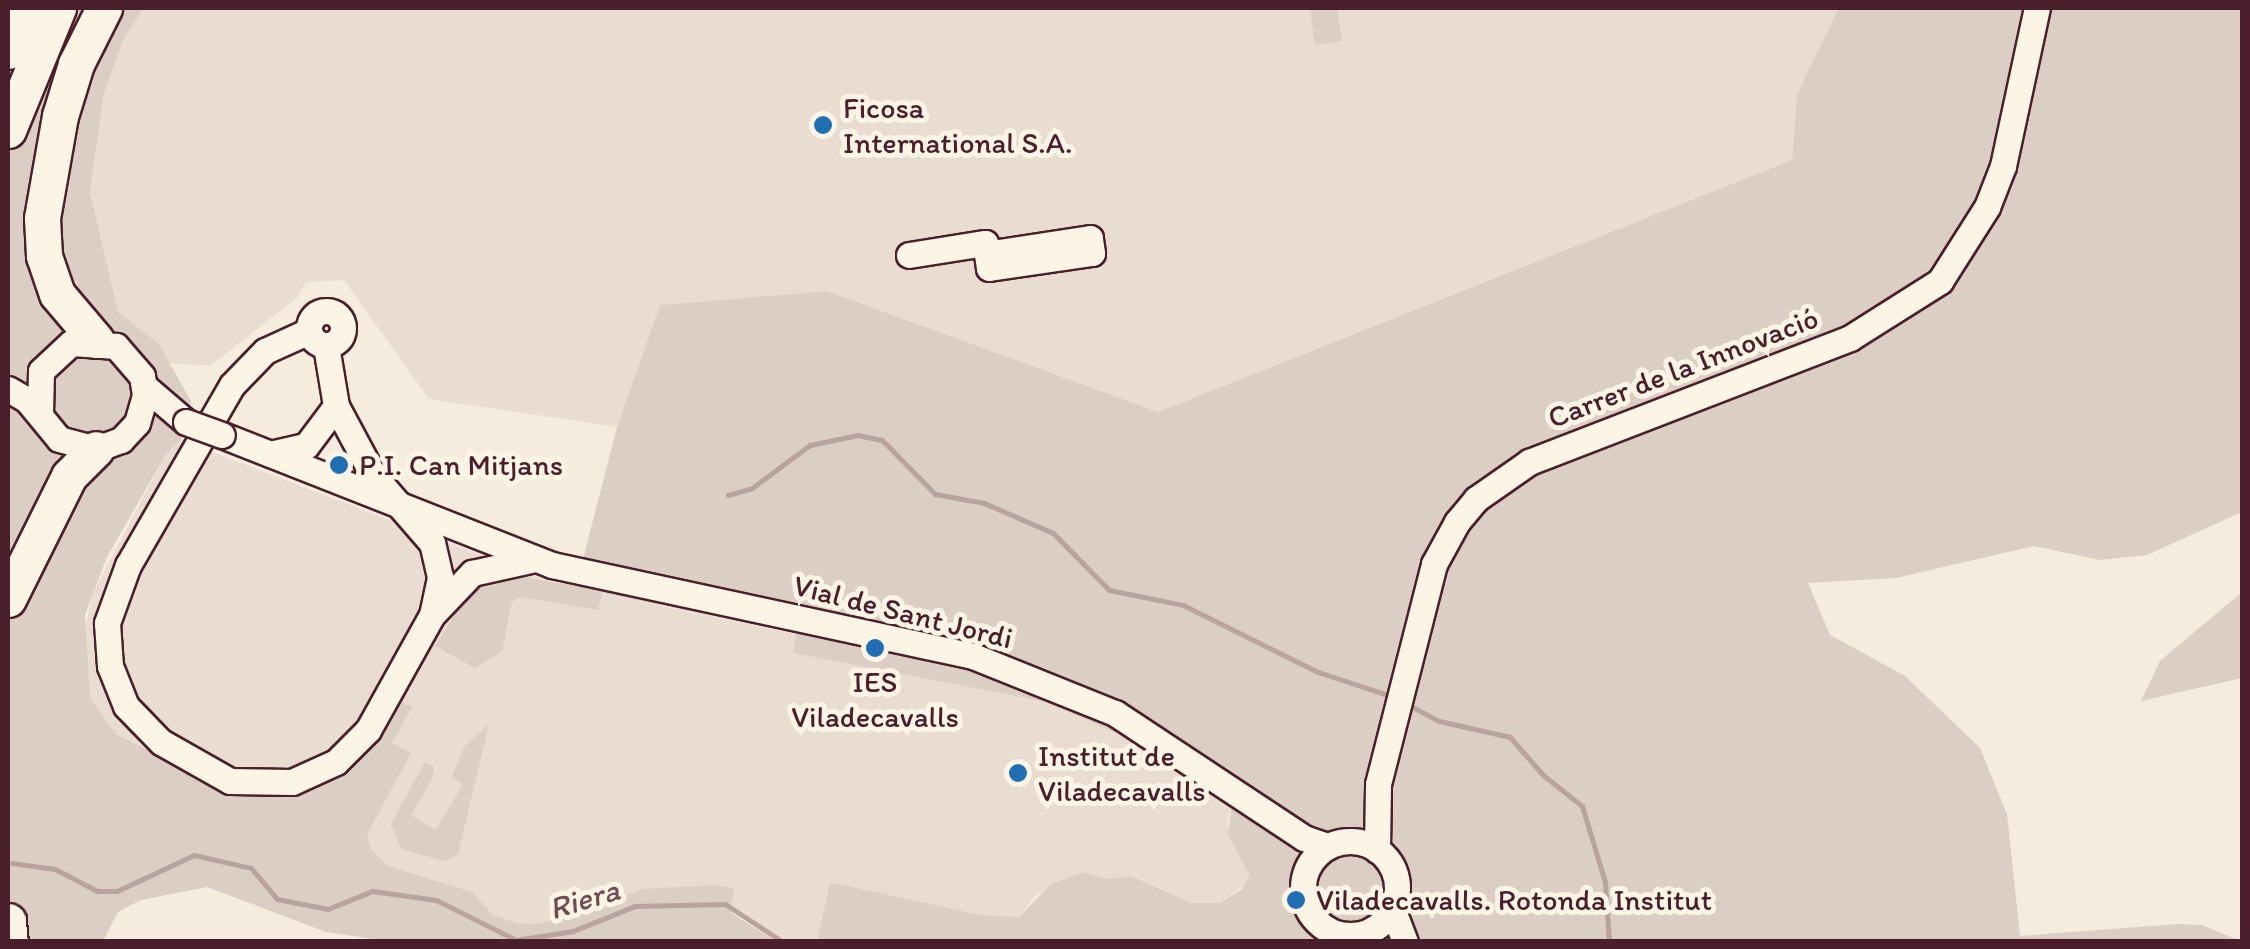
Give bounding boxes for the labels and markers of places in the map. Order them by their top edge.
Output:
place label: Ficosa International S.A. [843,90,1072,160]
marker: Ficosa International S.A. [812,114,834,136]
place label: P.I. Can Mitjans [359,447,563,483]
marker: P.I. Can Mitjans [328,454,350,476]
marker: IES Viladecavalls [864,637,886,659]
place label: IES Viladecavalls [791,664,959,734]
place label: Institut de Viladecavalls [1038,738,1206,808]
marker: Institut de Viladecavalls [1007,762,1029,784]
place label: Viladecavalls. Rotonda Institut [1316,882,1711,918]
marker: Viladecavalls. Rotonda Institut [1285,889,1307,911]

